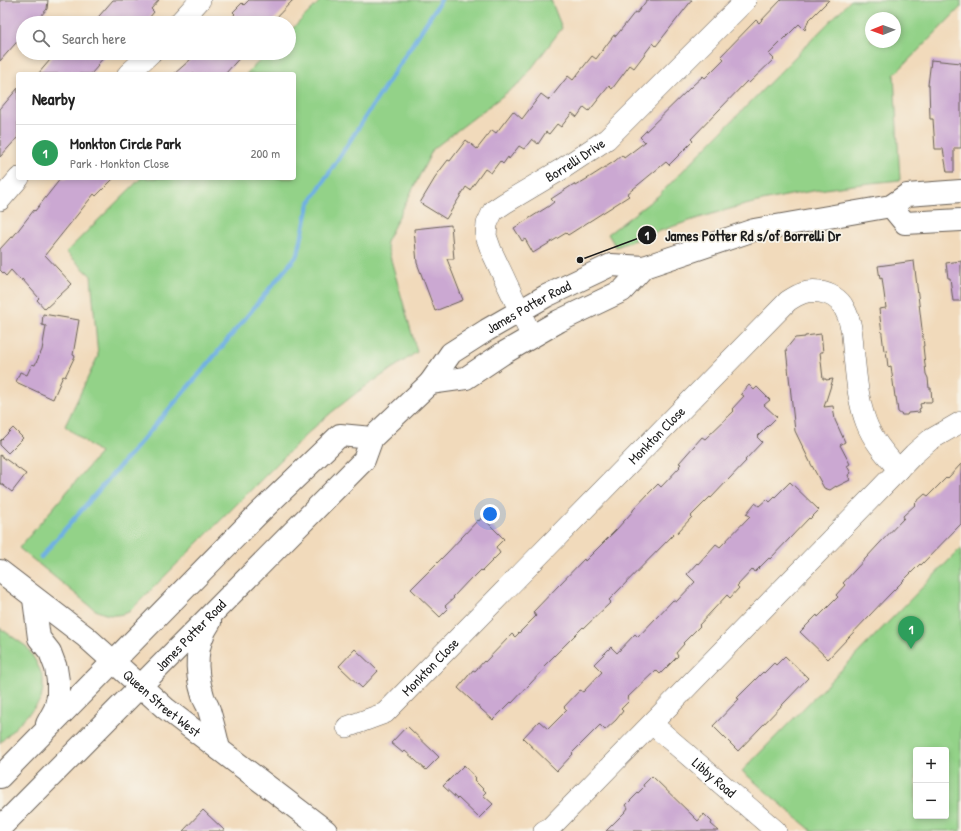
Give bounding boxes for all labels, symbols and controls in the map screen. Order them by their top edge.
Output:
north arrow [865,12,901,48]
search box [16,16,296,60]
icon: search [30,27,52,49]
text: Search here [62,28,126,49]
text: Nearby [32,87,75,110]
text: Monkton Circle Park [70,133,181,154]
street label: Borrelli Drive [541,133,609,186]
text: 1 [43,144,47,162]
text: 200 m [250,144,280,162]
text: Park · Monkton Close [70,154,169,172]
callout: James Potter Rd s/of Borrelli Dr [637,222,849,249]
text: James Potter Rd s/of Borrelli Dr [665,225,841,246]
text: 1 [645,227,650,244]
street label: James Potter Road [483,275,574,337]
street label: Monkton Close [624,401,689,468]
your location [480,504,500,524]
street label: James Potter Road [151,595,230,675]
pin: 1 [898,616,924,649]
street label: Monkton Close [397,633,463,700]
street label: Queen Street West [119,665,205,741]
map controls [913,747,949,819]
button: + [913,747,949,783]
street label: Libby Road [688,753,741,802]
button: − [913,783,949,819]

